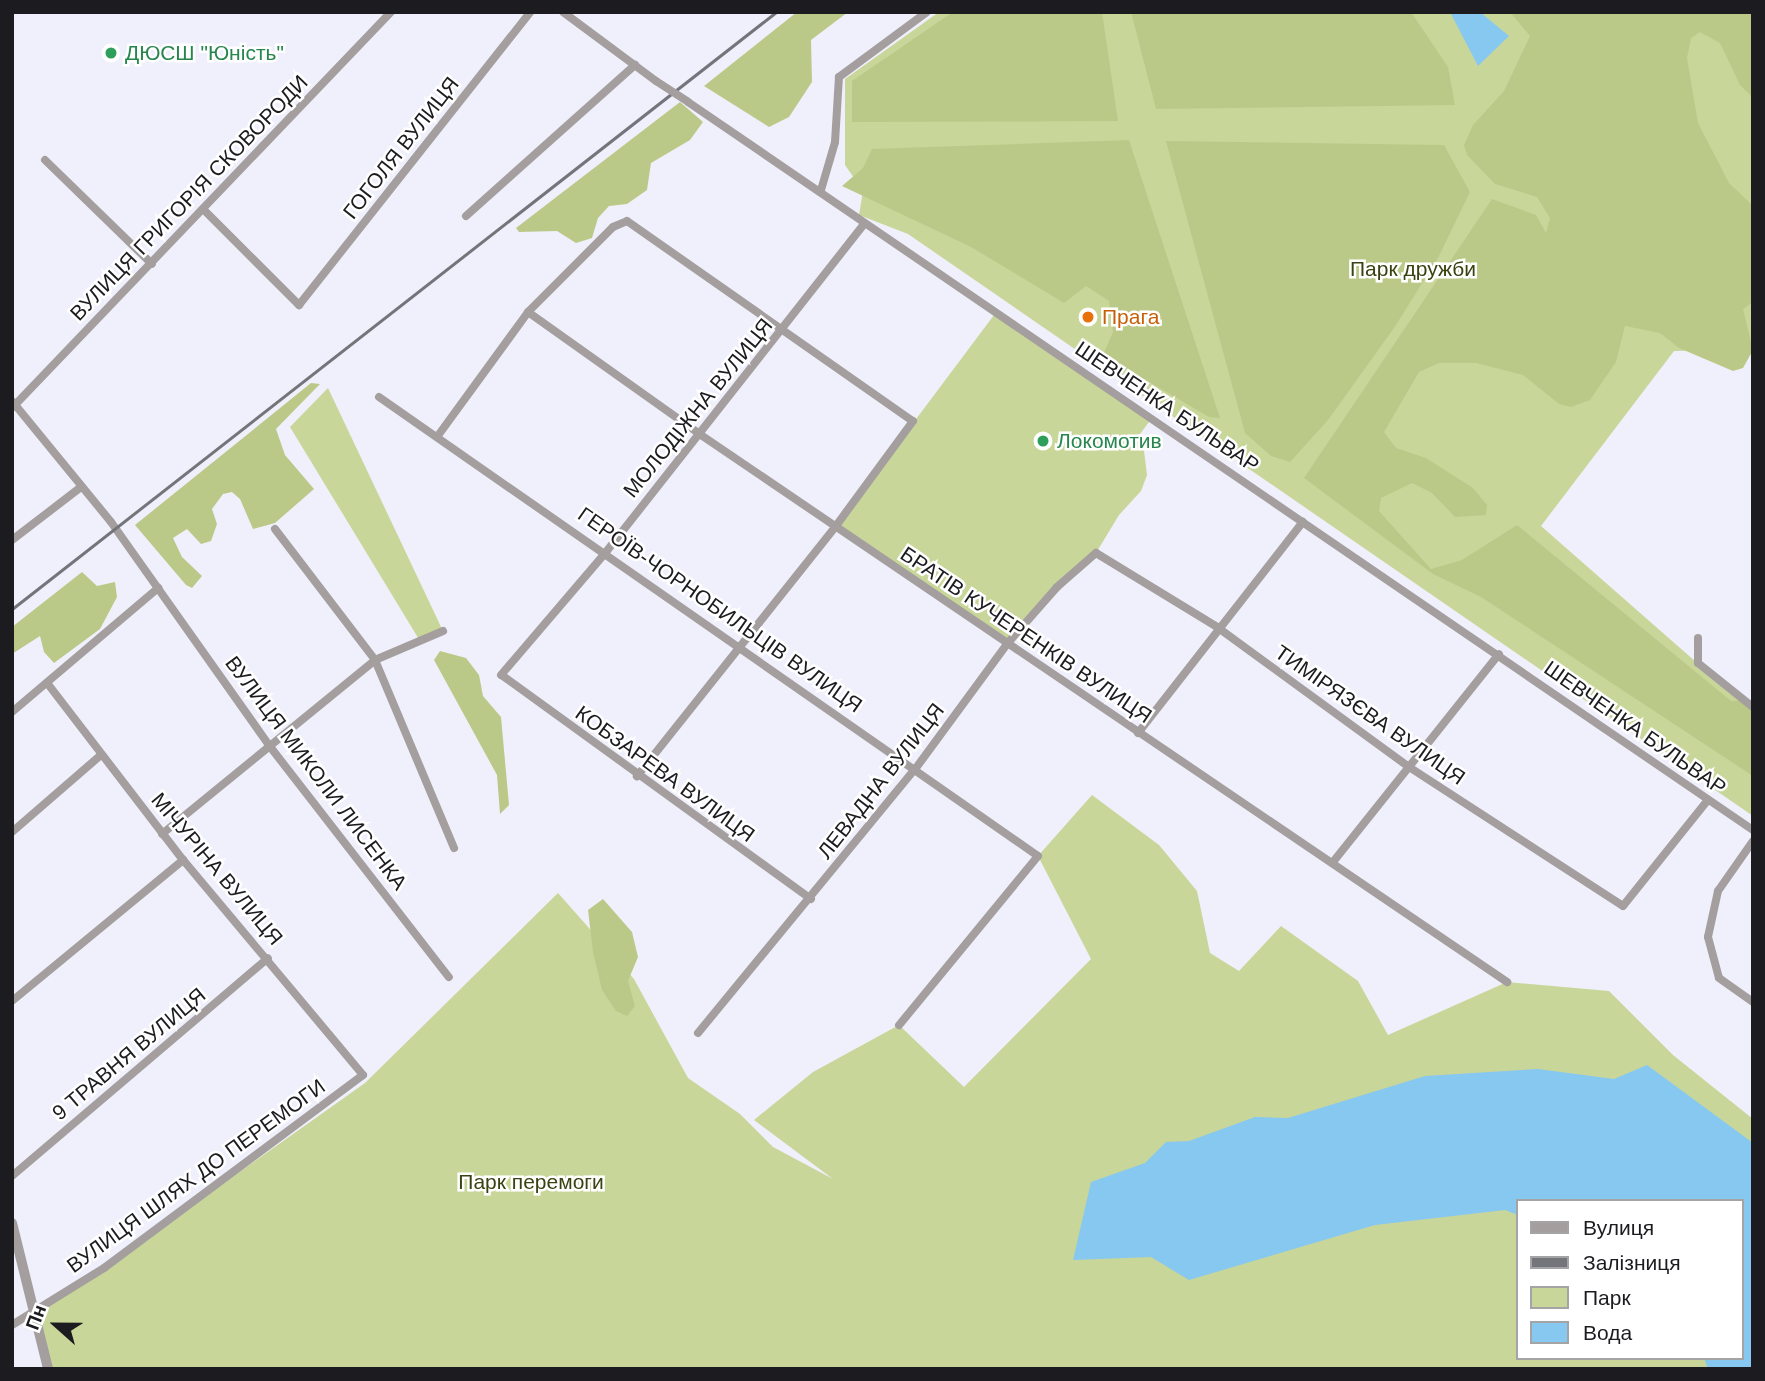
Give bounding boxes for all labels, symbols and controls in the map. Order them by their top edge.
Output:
place label: ДЮСШ "Юність" [125,40,284,66]
marker: ДЮСШ "Юність" [103,45,119,61]
street label: ВУЛИЦЯ ГРИГОРІЯ СКОВОРОДИ [65,70,313,326]
street label: ГОГОЛЯ ВУЛИЦЯ [338,72,464,224]
park label: Парк дружби [1350,256,1476,282]
place label: Прага [1102,304,1159,330]
marker: Прага [1080,309,1096,325]
street label: МОЛОДІЖНА ВУЛИЦЯ [618,313,778,503]
street label: ШЕВЧЕНКА БУЛЬВАР [1070,336,1264,478]
place label: Локомотив [1057,428,1162,454]
marker: Локомотив [1035,433,1051,449]
street label: ГЕРОЇВ-ЧОРНОБИЛЬЦІВ ВУЛИЦЯ [573,502,867,718]
street label: БРАТІВ КУЧЕРЕНКІВ ВУЛИЦЯ [896,541,1156,729]
street label: ТИМІРЯЗЄВА ВУЛИЦЯ [1270,640,1470,790]
street label: ВУЛИЦЯ МИКОЛИ ЛИСЕНКА [220,651,412,895]
street label: ШЕВЧЕНКА БУЛЬВАР [1539,656,1731,800]
street label: ЛЕВАДНА ВУЛИЦЯ [812,698,950,864]
street label: КОБЗАРЕВА ВУЛИЦЯ [571,701,759,847]
street label: МІЧУРІНА ВУЛИЦЯ [146,788,288,950]
street label: 9 ТРАВНЯ ВУЛИЦЯ [47,982,211,1126]
street label: ВУЛИЦЯ ШЛЯХ ДО ПЕРЕМОГИ [62,1074,330,1278]
park label: Парк перемоги [458,1169,604,1195]
legend [1516,1199,1744,1360]
text: Вулиця [1583,1216,1654,1239]
text: Залізниця [1583,1251,1681,1274]
text: Парк [1583,1286,1631,1309]
north arrow [21,1290,91,1360]
text: Пн [22,1302,50,1333]
text: Вода [1583,1321,1632,1344]

